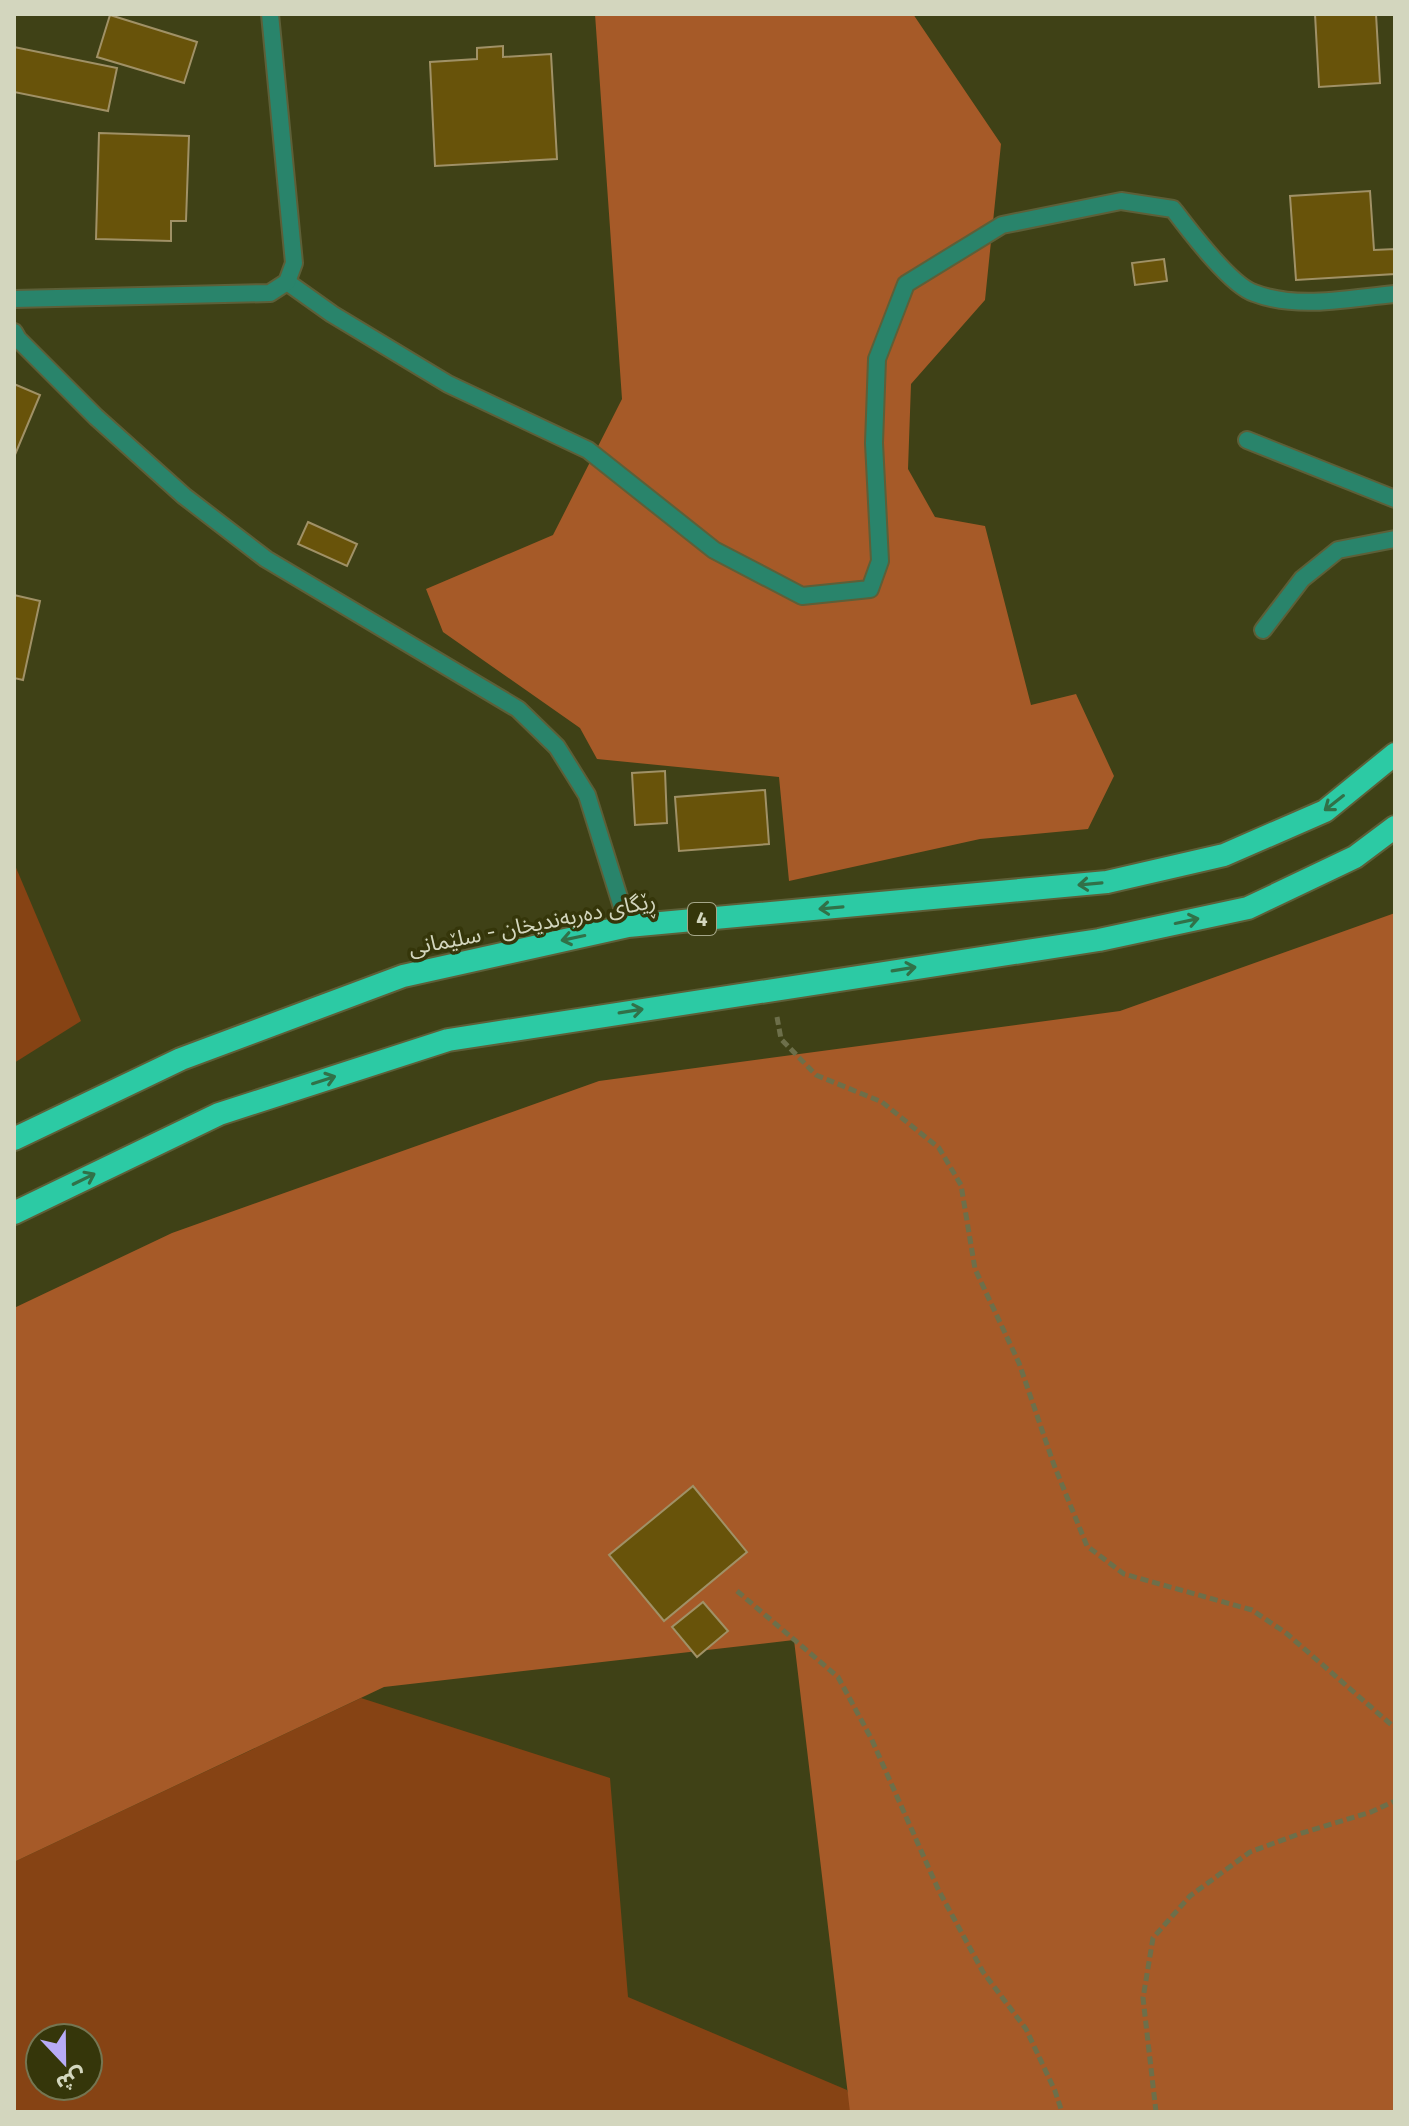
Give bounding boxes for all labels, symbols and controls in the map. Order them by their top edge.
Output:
one-way arrow [1324,794,1345,811]
one-way arrow [1077,876,1104,891]
street label: ڕێگای دەربەندیخان - سلێمانی [406,887,659,966]
one-way arrow [818,900,845,915]
road number: 4 [688,903,716,935]
one-way arrow [1174,912,1200,927]
one-way arrow [561,931,586,946]
one-way arrow [891,961,916,976]
one-way arrow [618,1003,644,1018]
one-way arrow [311,1072,336,1087]
one-way arrow [72,1171,96,1186]
north arrow [24,2022,104,2102]
text: ش [52,2062,90,2098]

